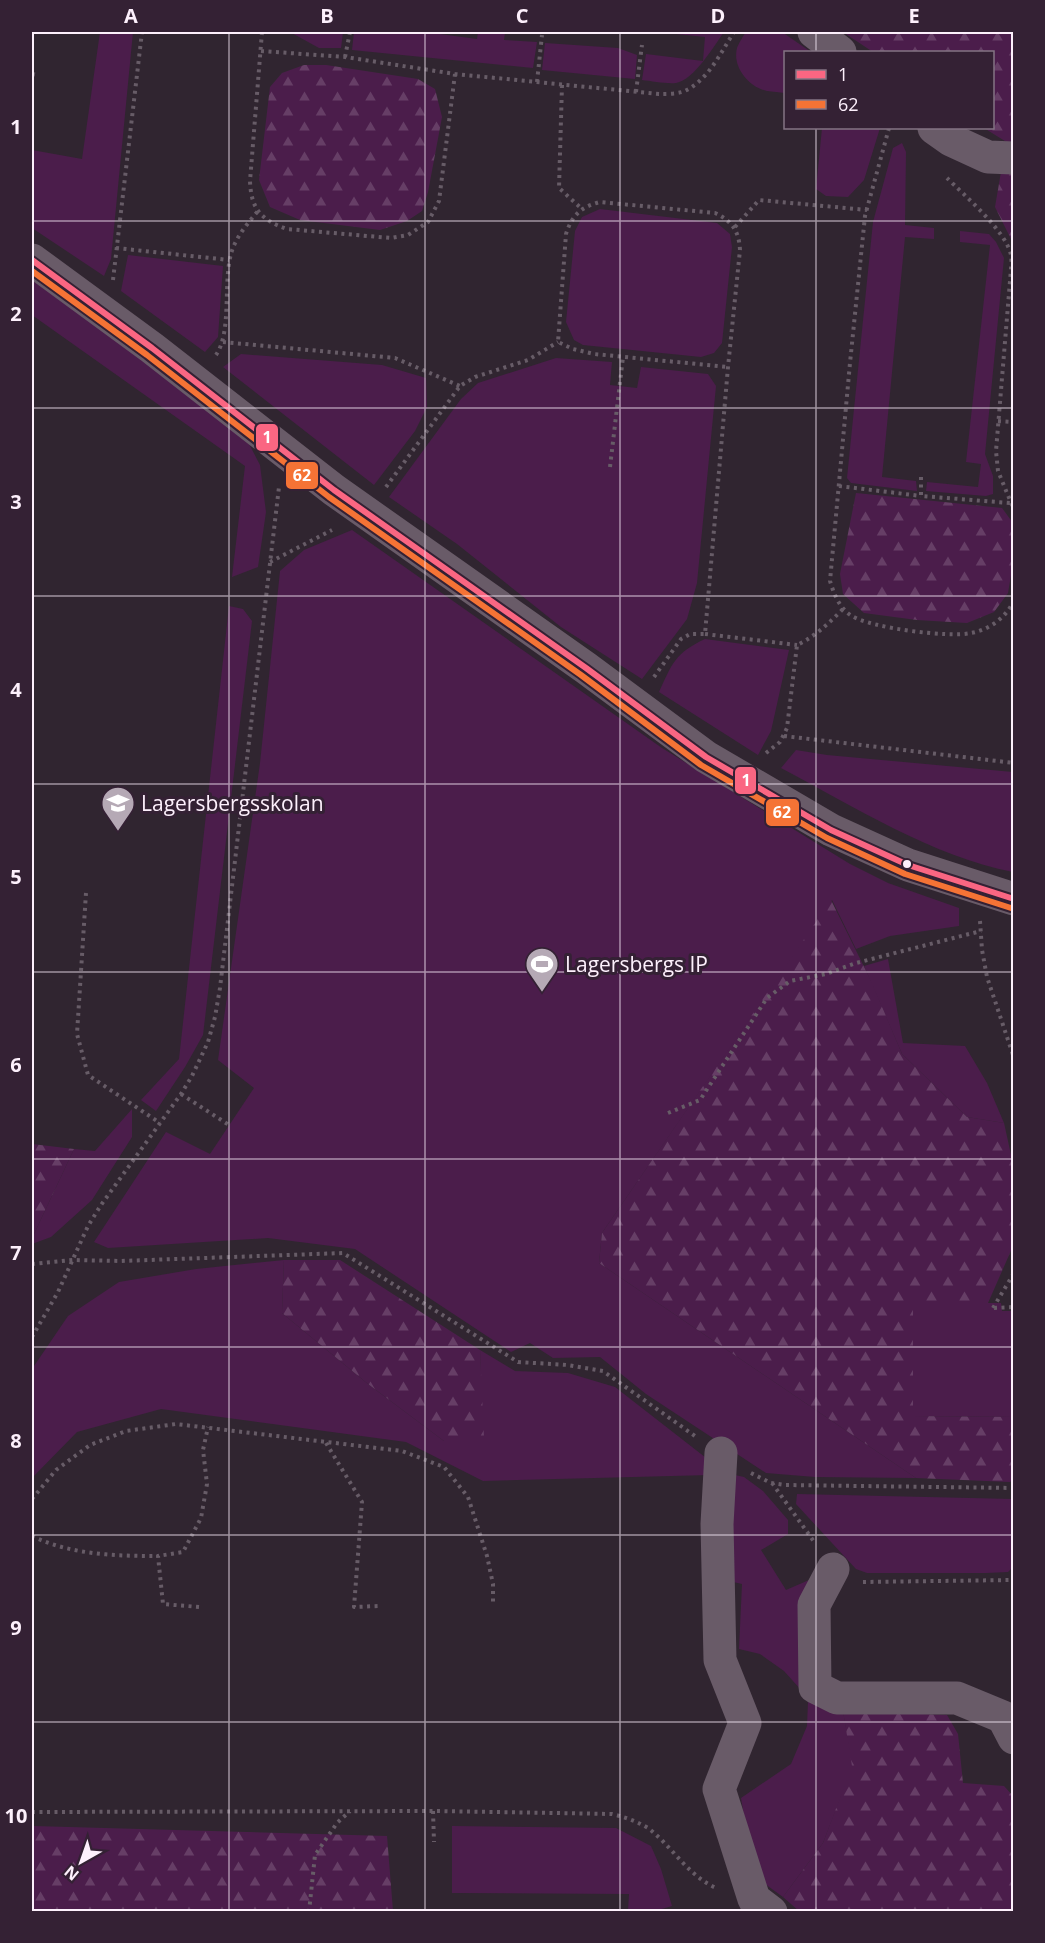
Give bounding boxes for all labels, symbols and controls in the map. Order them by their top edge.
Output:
text: A [124,2,138,29]
text: B [320,2,334,29]
text: C [516,2,529,29]
text: D [711,2,725,29]
text: E [908,2,920,29]
legend [784,51,994,129]
text: 1 [838,62,848,86]
text: 62 [838,92,859,116]
text: 1 [10,113,22,140]
text: 2 [10,300,22,327]
line badge: 1 [255,423,279,452]
text: 1 [262,426,272,448]
line badge: 62 [285,461,319,490]
text: 62 [293,464,311,486]
text: 3 [10,488,22,515]
text: 4 [10,676,22,703]
line badge: 1 [734,766,757,795]
text: 1 [741,769,751,791]
school or university icon: Lagersbergsskolan [100,785,136,832]
place label: Lagersbergsskolan [141,789,324,817]
line badge: 62 [765,798,800,827]
text: 62 [773,801,791,823]
unlabelled marker [901,858,913,870]
text: 5 [10,863,22,890]
sports icon: Lagersbergs IP [524,946,560,993]
place label: Lagersbergs IP [565,950,708,978]
text: 6 [10,1051,22,1078]
text: 7 [10,1239,22,1266]
text: 8 [10,1427,22,1454]
text: 9 [10,1614,22,1641]
text: 10 [5,1802,27,1829]
north arrow [51,1832,111,1892]
text: N [59,1861,83,1886]

